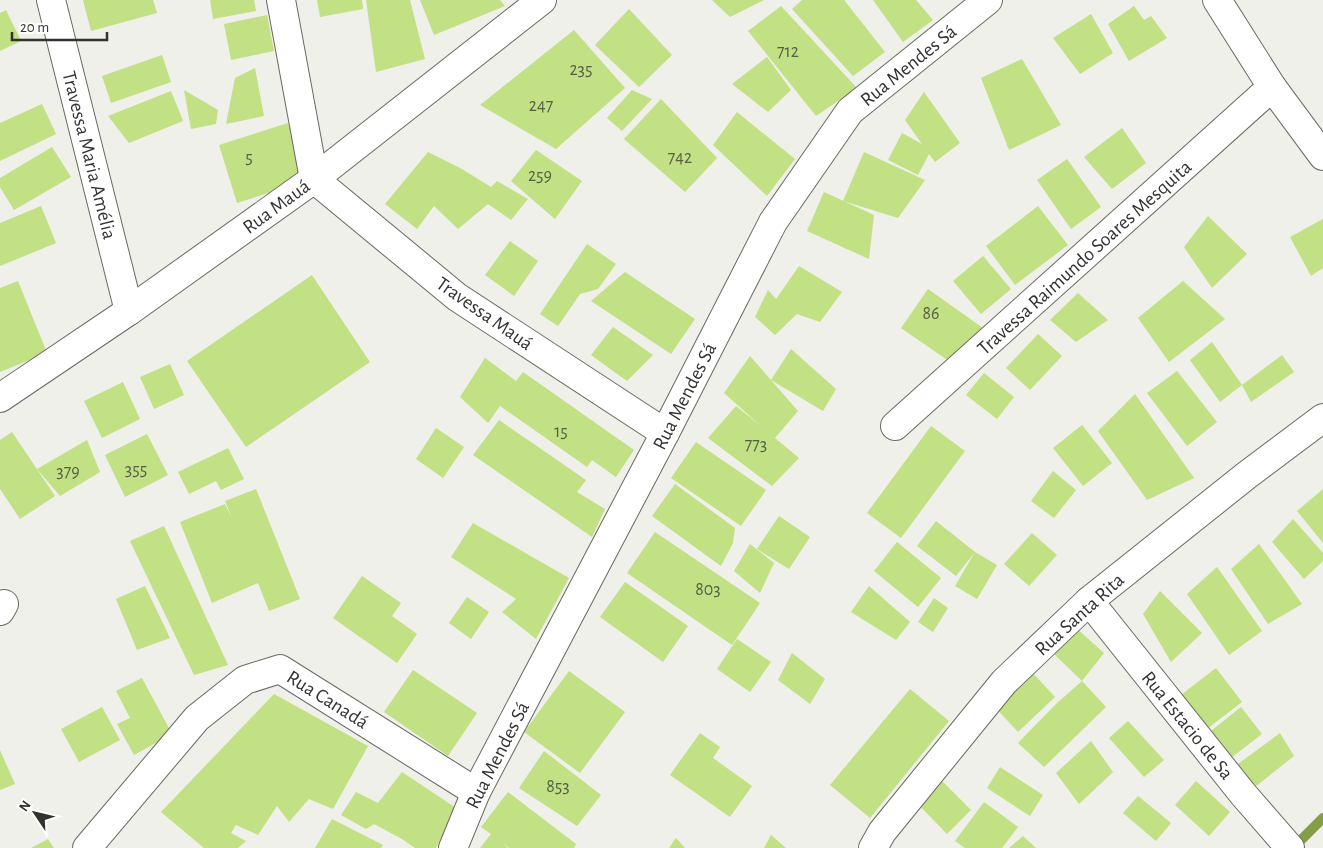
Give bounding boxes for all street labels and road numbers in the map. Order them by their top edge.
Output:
street label: Rua Mendes Sá [857,21,960,110]
street label: Travessa Maria Amélia [58,69,120,241]
street label: Travessa Raimundo Soares Mesquita [974,157,1195,359]
street label: Rua Mauá [239,176,314,238]
street label: Travessa Mauá [433,273,536,354]
street label: Rua Mendes Sá [649,340,720,453]
street label: Rua Santa Rita [1031,570,1128,660]
street label: Rua Canadá [283,667,372,733]
street label: Rua Estacio de Sa [1138,668,1237,784]
street label: Rua Mendes Sá [462,699,533,812]

